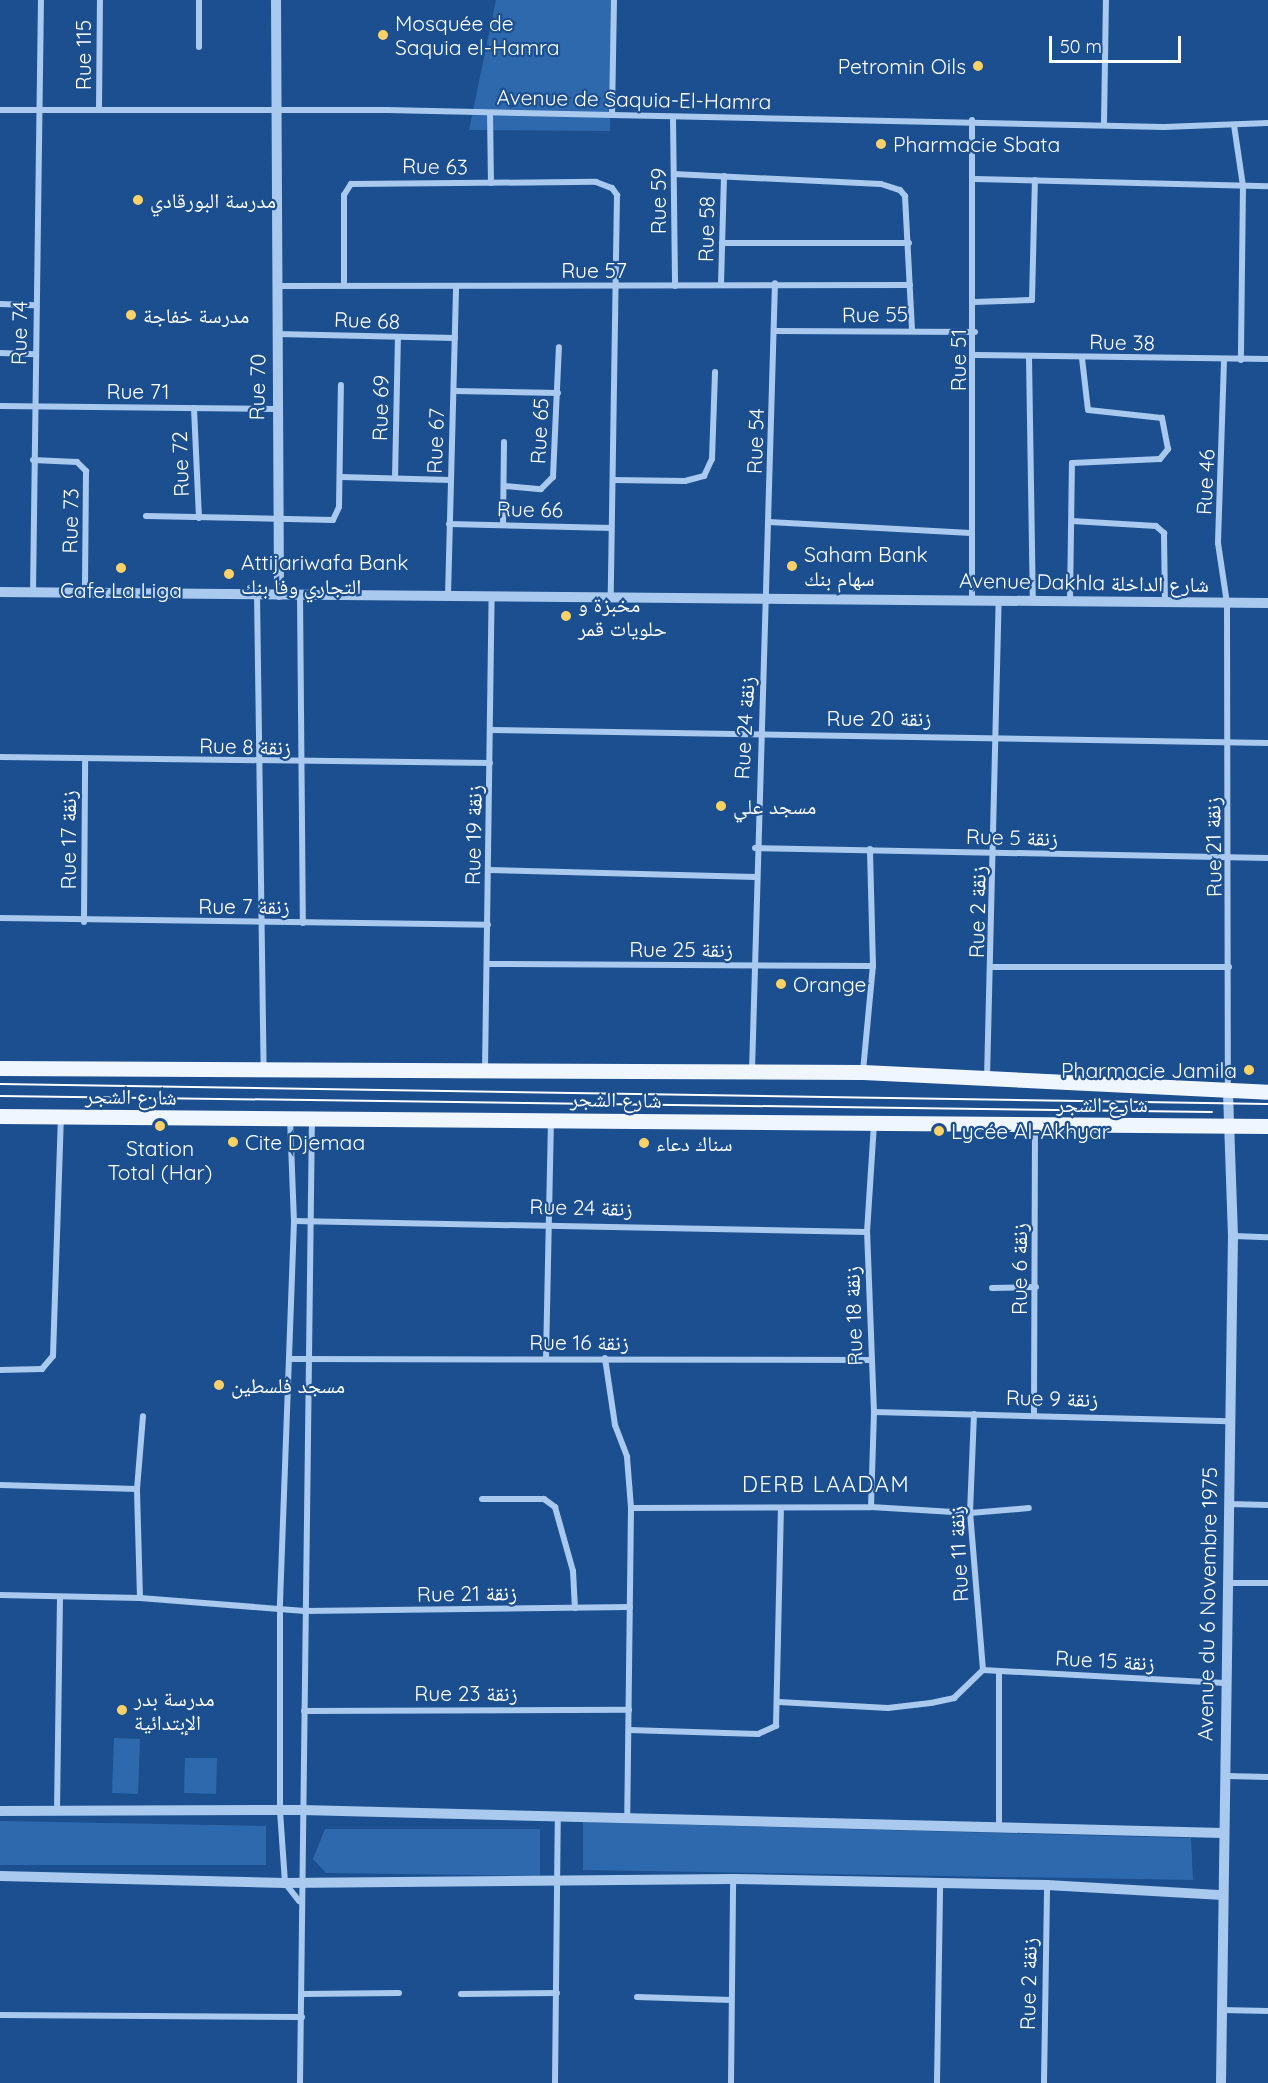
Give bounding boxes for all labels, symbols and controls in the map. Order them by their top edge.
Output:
place label: Mosquée de Saquia el-Hamra [395,10,560,60]
street label: Rue 115 [70,20,96,90]
scale bar [1052,24,1184,62]
marker: Mosquée de Saquia el-Hamra [376,28,390,42]
text: 50 m [1060,35,1102,58]
place label: Petromin Oils [838,53,966,79]
marker: Petromin Oils [971,59,985,73]
street label: Avenue de Saquia-El-Hamra [496,84,772,114]
place label: Pharmacie Sbata [893,131,1060,157]
marker: Pharmacie Sbata [874,137,888,151]
street label: Rue 63 [402,153,468,179]
street label: Rue 59 [645,168,671,234]
place label: مدرسة البورقادي [150,187,276,213]
marker: مدرسة البورقادي [131,193,145,207]
street label: Rue 58 [693,196,719,262]
street label: Rue 57 [561,257,627,283]
street label: Rue 74 [6,301,32,365]
street label: Rue 55 [842,301,908,327]
place label: مدرسة خفاجة [143,302,249,328]
street label: Rue 68 [334,306,400,334]
marker: مدرسة خفاجة [124,308,138,322]
street label: Rue 51 [945,329,971,391]
street label: Rue 38 [1089,329,1155,355]
street label: Rue 70 [244,353,270,421]
street label: Rue 69 [367,375,393,441]
street label: Rue 71 [107,378,169,404]
street label: Rue 65 [525,397,553,465]
street label: Rue 67 [421,408,449,474]
street label: Rue 54 [741,408,769,474]
street label: Rue 72 [166,431,194,497]
street label: Rue 46 [1191,448,1219,516]
street label: Rue 73 [57,488,83,554]
street label: Rue 66 [497,496,563,522]
place label: Saham Bank سهام بنك [804,541,928,591]
place label: Attijariwafa Bank التجاري وفا بنك [241,549,409,599]
marker: Saham Bank سهام بنك [785,559,799,573]
marker: Cafe La Liga [114,561,128,575]
marker: Attijariwafa Bank التجاري وفا بنك [222,567,236,581]
street label: Avenue Dakhla شارع الداخلة [959,567,1209,597]
place label: Cafe La Liga [60,577,182,603]
place label: مخبزة و حلويات قمر [578,591,667,641]
marker: مخبزة و حلويات قمر [559,609,573,623]
street label: Rue 24 زنقة [729,676,759,780]
street label: Rue 20 زنقة [827,705,931,731]
street label: Rue 8 زنقة [199,733,291,759]
street label: Rue 19 زنقة [460,785,486,885]
street label: Rue 17 زنقة [55,790,81,890]
place label: مسجد علي [733,793,816,819]
street label: Rue 21 زنقة [1200,797,1226,897]
marker: مسجد علي [714,799,728,813]
street label: Rue 5 زنقة [966,824,1058,850]
street label: Rue 2 زنقة [964,866,990,958]
street label: Rue 7 زنقة [198,893,290,919]
street label: Rue 25 زنقة [629,936,733,962]
place label: Orange [793,971,866,997]
marker: Orange [774,977,788,991]
place label: Pharmacie Jamila [1061,1057,1237,1083]
marker: Pharmacie Jamila [1242,1063,1256,1077]
street label: شارع الشجر [85,1083,177,1109]
street label: شارع الشجر [570,1086,662,1112]
street label: شارع الشجر [1056,1091,1148,1117]
place label: Lycée Al-Akhyar [951,1118,1110,1144]
marker: Station Total (Har) [153,1119,167,1133]
marker: Lycée Al-Akhyar [932,1124,946,1138]
place label: Cite Djemaa [245,1129,365,1155]
place label: سناك دعاء [656,1130,733,1156]
place label: Station Total (Har) [108,1135,212,1185]
marker: Cite Djemaa [226,1135,240,1149]
marker: سناك دعاء [637,1136,651,1150]
street label: Rue 24 زنقة [529,1194,633,1220]
street label: Rue 6 زنقة [1006,1223,1032,1315]
street label: Rue 18 زنقة [839,1266,867,1366]
street label: Rue 16 زنقة [529,1329,629,1355]
place label: مسجد فلسطين [231,1372,345,1398]
marker: مسجد فلسطين [212,1378,226,1392]
street label: Rue 9 زنقة [1006,1385,1098,1411]
street label: Avenue du 6 Novembre 1975 [1192,1467,1222,1741]
district label: DERB LAADAM [742,1472,910,1498]
street label: Rue 11 زنقة [943,1505,973,1603]
street label: Rue 21 زنقة [417,1580,517,1606]
street label: Rue 15 زنقة [1054,1645,1156,1675]
street label: Rue 23 زنقة [414,1680,518,1706]
place label: مدرسة بدر الإبتدائية [134,1685,215,1735]
marker: مدرسة بدر الإبتدائية [115,1703,129,1717]
street label: Rue 2 زنقة [1015,1938,1041,2030]

